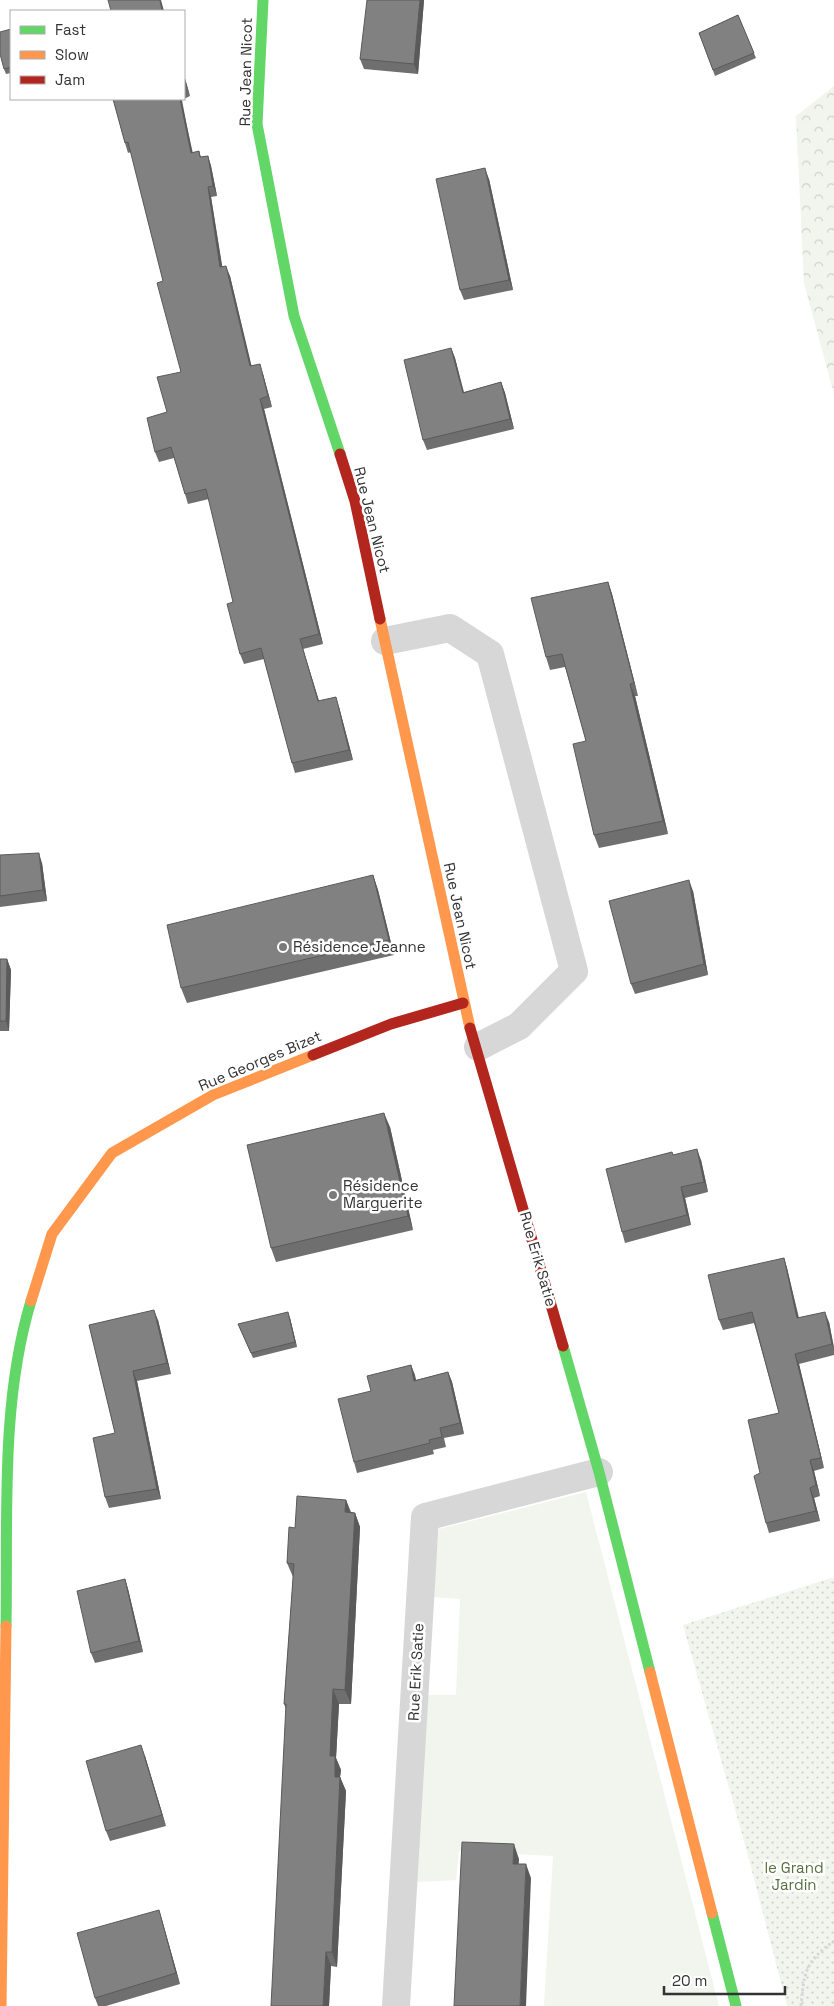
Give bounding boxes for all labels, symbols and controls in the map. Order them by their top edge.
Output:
legend [10,10,185,100]
street label: Rue Jean Nicot [235,17,256,127]
text: Fast [55,20,86,39]
text: Slow [55,45,89,64]
text: Jam [55,70,85,89]
street label: Rue Jean Nicot [350,465,395,575]
street label: Rue Jean Nicot [440,861,481,971]
place label: Résidence Jeanne [293,937,426,956]
marker: Résidence Jeanne [277,941,289,953]
street label: Rue Georges Bizet [195,1026,324,1095]
place label: Résidence Marguerite [343,1176,423,1212]
marker: Résidence Marguerite [327,1189,339,1201]
street label: Rue Erik Satie [516,1209,561,1309]
street label: Rue Erik Satie [403,1622,428,1721]
park label: le Grand Jardin [764,1858,824,1894]
scale bar [664,1964,785,1996]
text: 20 m [672,1971,707,1990]

